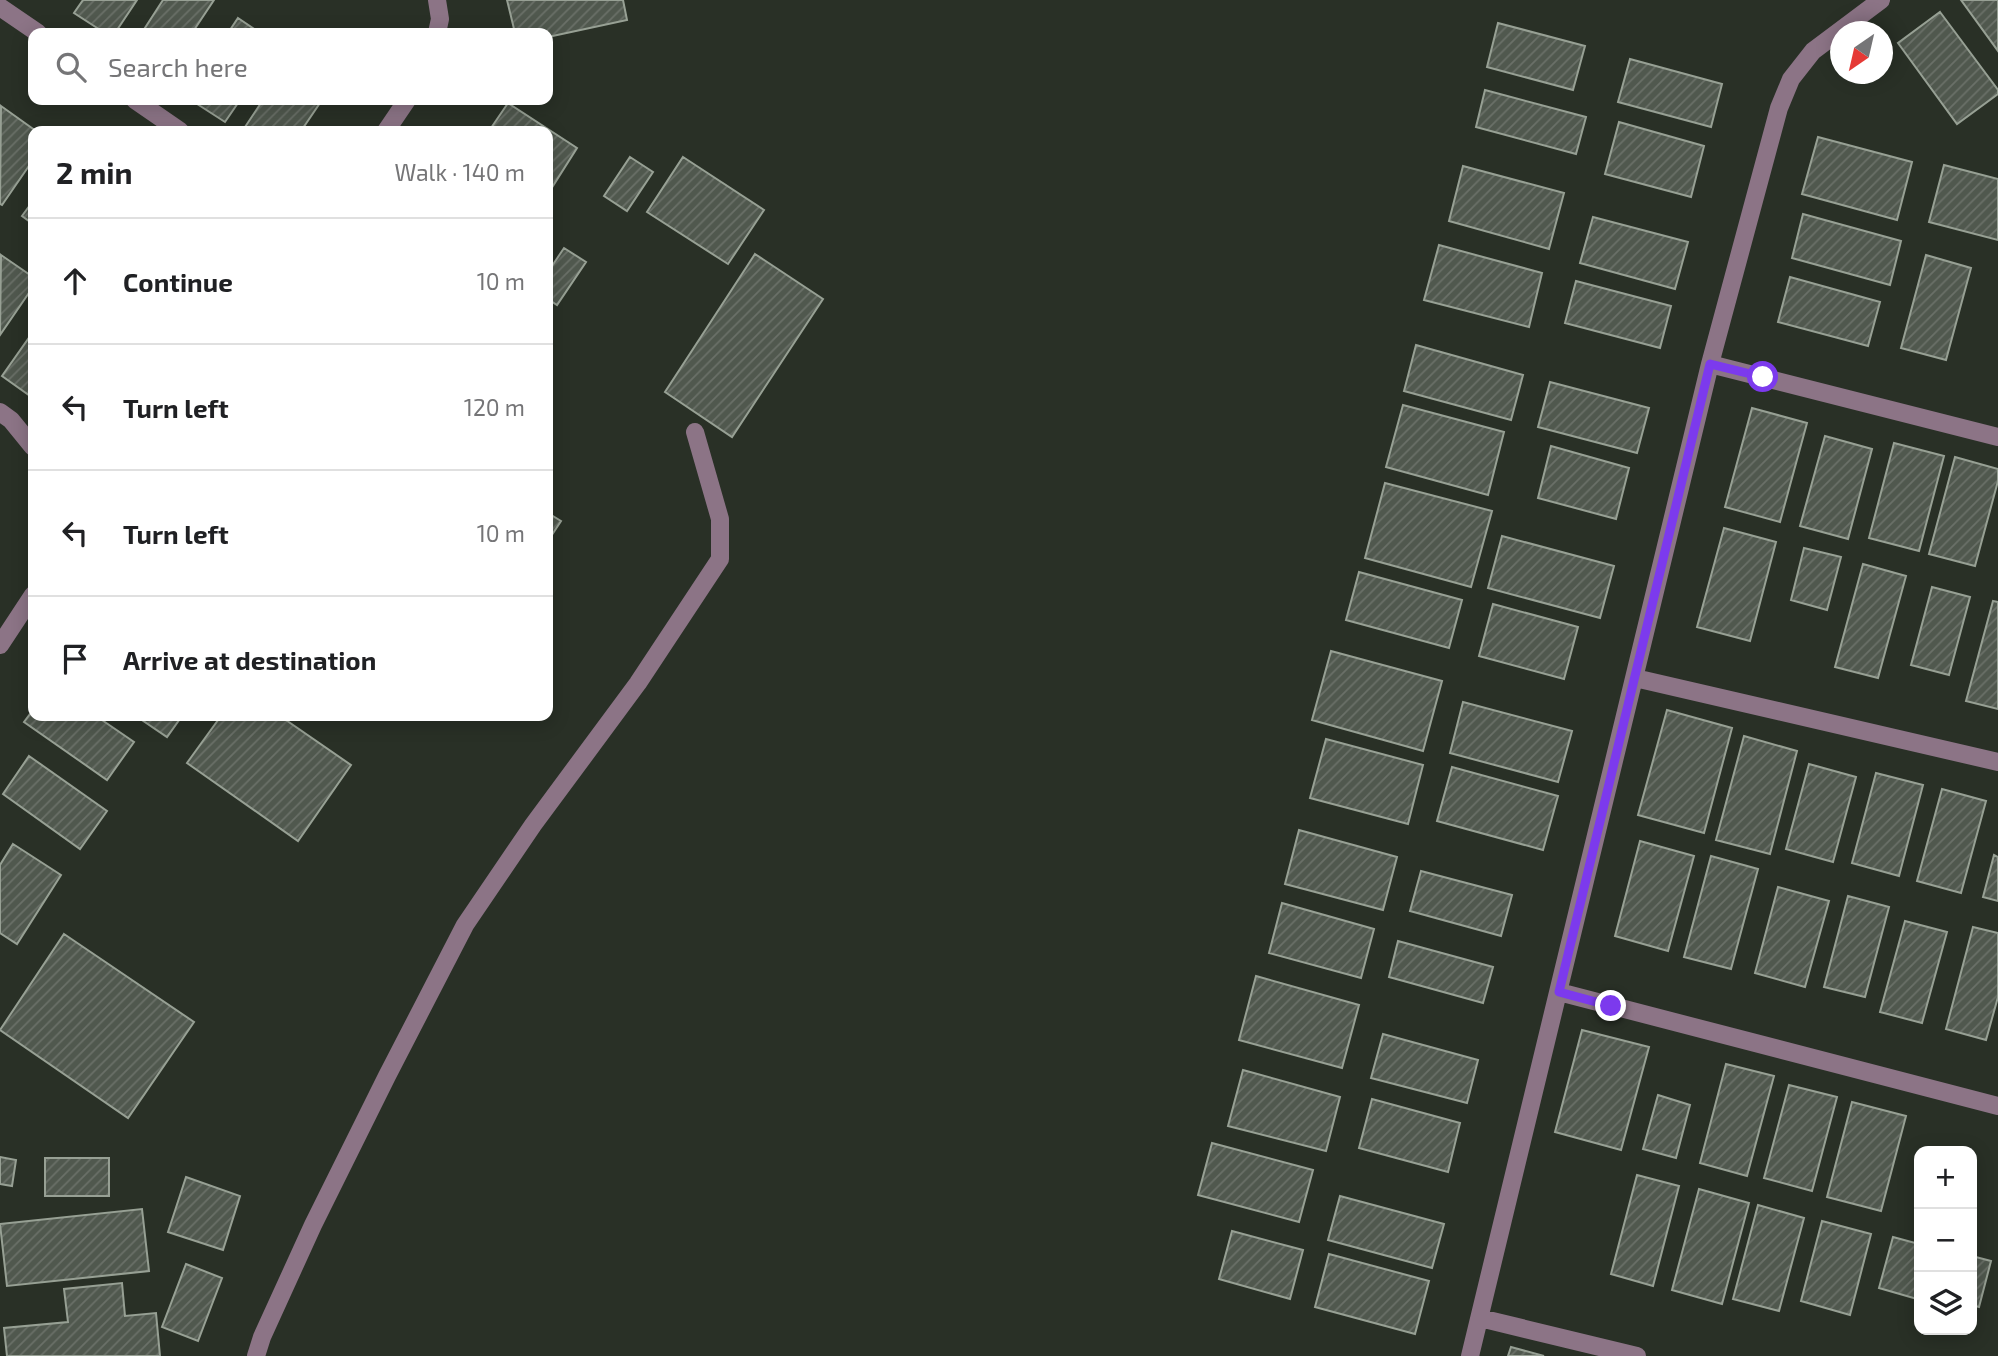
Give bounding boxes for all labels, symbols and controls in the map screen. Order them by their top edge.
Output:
north arrow [1830,21,1893,84]
search box [28,28,553,105]
icon: search [52,48,90,86]
text: Search here [108,51,248,82]
text: 2 min [56,154,133,190]
text: Walk · 140 m [394,158,525,186]
icon: ahead [56,262,94,300]
text: Continue [123,266,233,297]
text: 10 m [477,267,525,295]
route start [1747,361,1778,392]
icon: left [56,388,94,426]
text: Turn left [123,392,229,423]
text: 120 m [464,393,525,421]
icon: left [56,514,94,552]
text: Turn left [123,518,229,549]
text: 10 m [477,519,525,547]
icon: arrive [56,640,94,678]
text: Arrive at destination [123,644,376,675]
route end [1595,990,1626,1021]
map controls [1914,1146,1977,1335]
button: + [1914,1146,1977,1209]
button: − [1914,1209,1977,1272]
button: layers [1914,1272,1977,1335]

